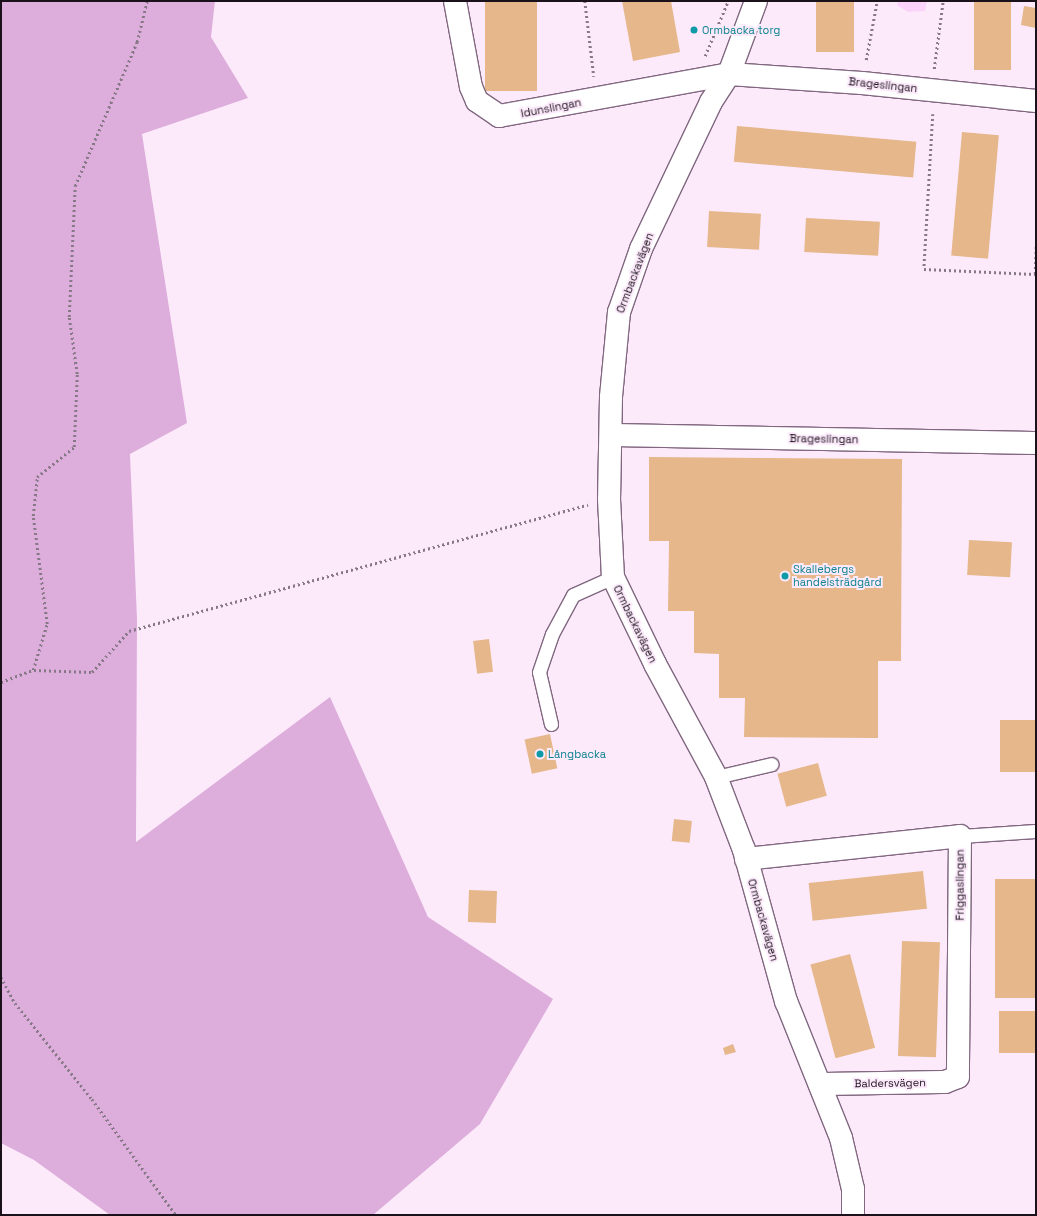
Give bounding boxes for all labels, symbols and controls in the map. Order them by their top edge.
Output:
place label: Ormbacka torg [702,23,780,37]
marker: Ormbacka torg [689,25,699,35]
street label: Brageslingan [848,75,918,95]
street label: Idunslingan [520,96,582,120]
street label: Ormbackavägen [614,231,656,315]
street label: Brageslingan [789,432,859,446]
place label: Skallebergs handelsträdgård [793,563,881,589]
marker: Skallebergs handelsträdgård [780,571,790,581]
street label: Ormbackavägen [610,583,660,665]
place label: Långbacka [548,747,606,761]
marker: Långbacka [535,749,545,759]
street label: Friggaslingan [953,849,967,921]
street label: Ormbackavägen [745,877,781,963]
street label: Baldersvägen [854,1076,926,1090]

